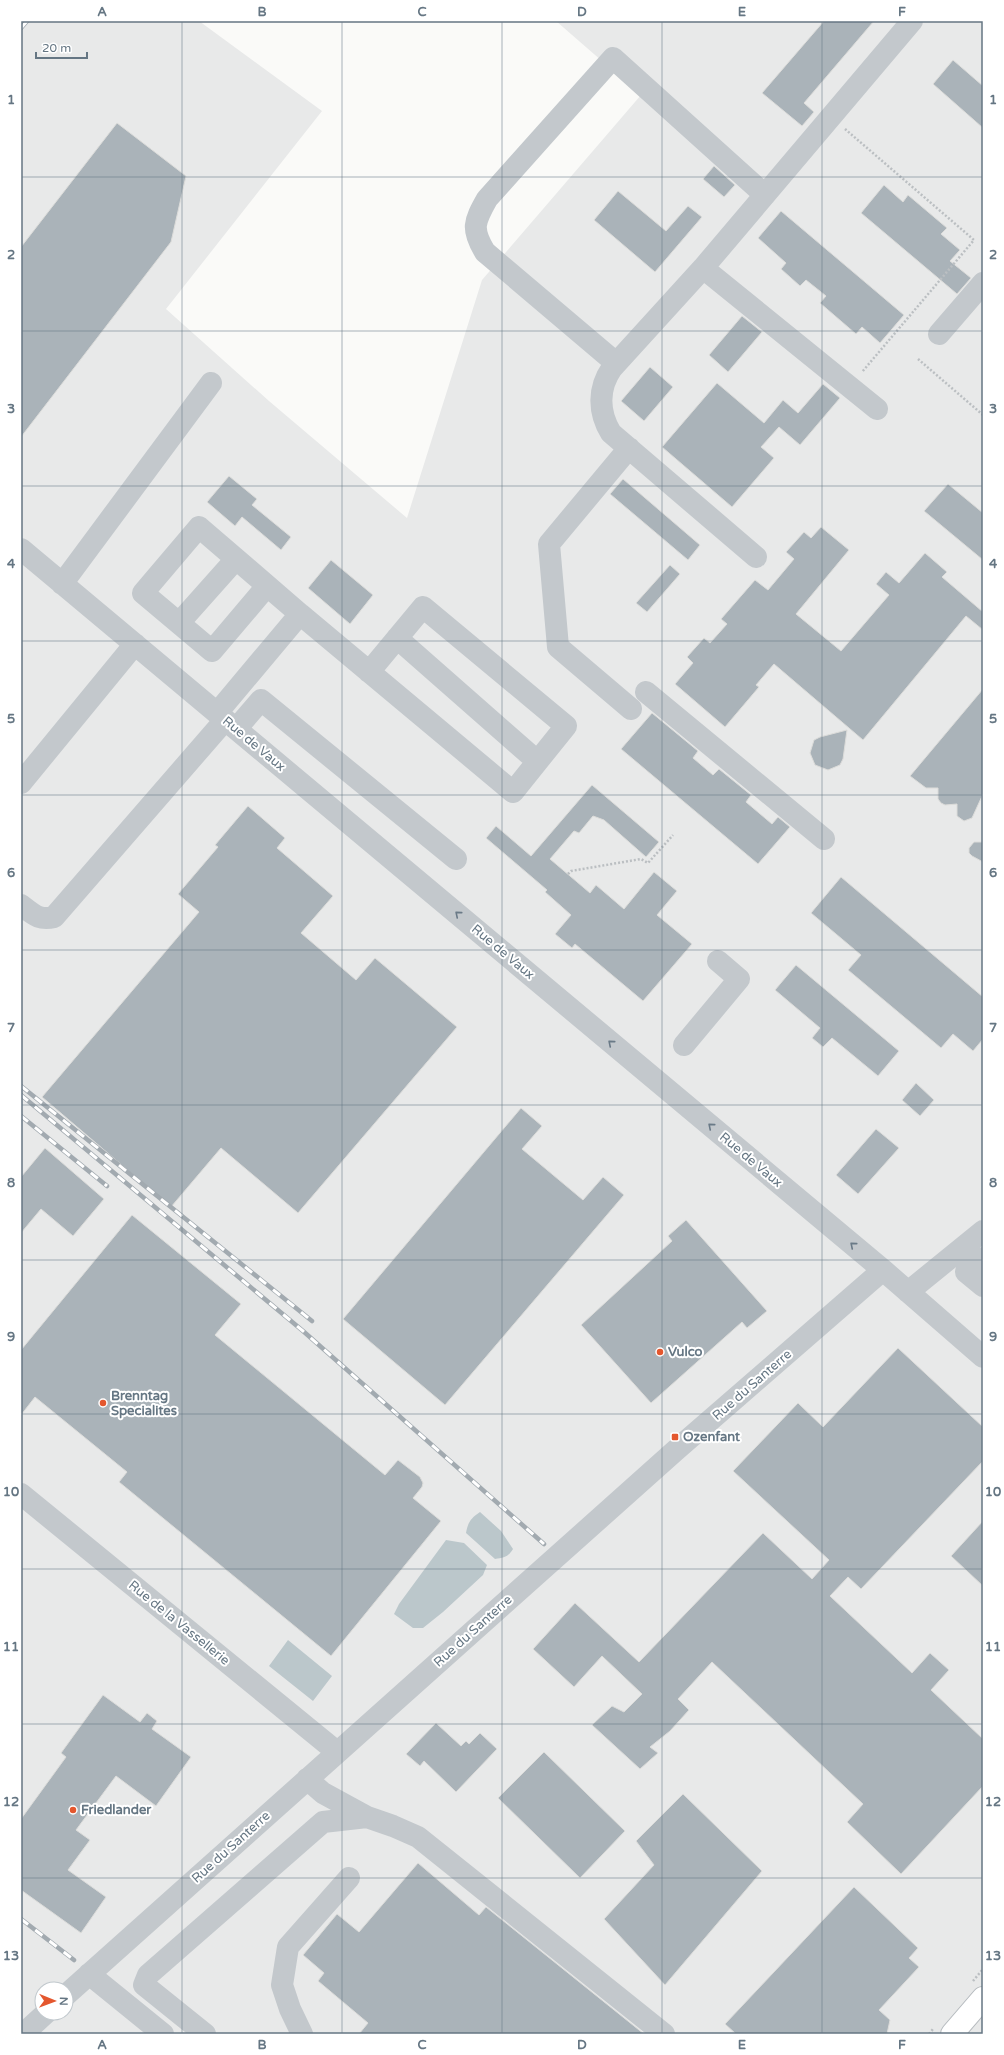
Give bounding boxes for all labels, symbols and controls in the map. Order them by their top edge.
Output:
text: A [97,4,107,20]
text: B [257,4,267,20]
text: C [417,4,427,20]
text: D [577,4,587,20]
text: E [738,4,746,20]
text: F [898,4,906,20]
scale bar [36,34,87,60]
text: 20 m [42,41,71,55]
text: 1 [7,92,15,108]
text: 1 [989,92,997,108]
text: 2 [7,247,15,263]
text: 2 [989,247,997,263]
text: 3 [7,401,15,417]
text: 3 [989,401,997,417]
text: 4 [7,556,16,572]
text: 4 [989,556,998,572]
text: 5 [7,711,15,727]
text: 5 [989,711,997,727]
street label: Rue de Vaux [219,713,289,775]
text: 6 [7,865,15,881]
text: 6 [989,865,997,881]
one-way arrow [455,912,462,919]
street label: Rue de Vaux [468,921,538,983]
text: 7 [7,1020,15,1036]
text: 7 [989,1020,997,1036]
one-way arrow [608,1040,616,1047]
one-way arrow [708,1124,715,1131]
street label: Rue de Vaux [716,1129,786,1191]
text: 8 [7,1175,15,1191]
text: 8 [989,1175,997,1191]
one-way arrow [851,1243,858,1250]
text: 9 [7,1329,15,1345]
text: 9 [989,1329,997,1345]
place label: Vulco [668,1344,703,1360]
street label: Rue du Santerre [709,1346,795,1424]
marker: Vulco [655,1347,665,1357]
place label: Brenntag Specialites [111,1388,177,1419]
marker: Brenntag Specialites [98,1398,108,1408]
place label: Ozenfant [683,1429,740,1445]
marker: Ozenfant [670,1432,680,1442]
text: 10 [3,1484,19,1500]
text: 10 [985,1484,1001,1500]
street label: Rue de la Vassellerie [125,1577,233,1669]
street label: Rue du Santerre [431,1592,515,1670]
text: 11 [3,1639,19,1655]
text: 11 [985,1639,1001,1655]
text: 12 [3,1794,19,1810]
text: 12 [985,1794,1001,1810]
place label: Friedlander [81,1802,152,1818]
marker: Friedlander [68,1805,78,1815]
street label: Rue du Santerre [189,1808,273,1886]
text: 13 [3,1948,19,1964]
text: 13 [985,1948,1001,1964]
north arrow [34,1981,74,2021]
text: N [57,1997,70,2006]
text: A [97,2037,107,2053]
text: B [257,2037,267,2053]
text: C [417,2037,427,2053]
text: D [577,2037,587,2053]
text: E [738,2037,746,2053]
text: F [898,2037,906,2053]

